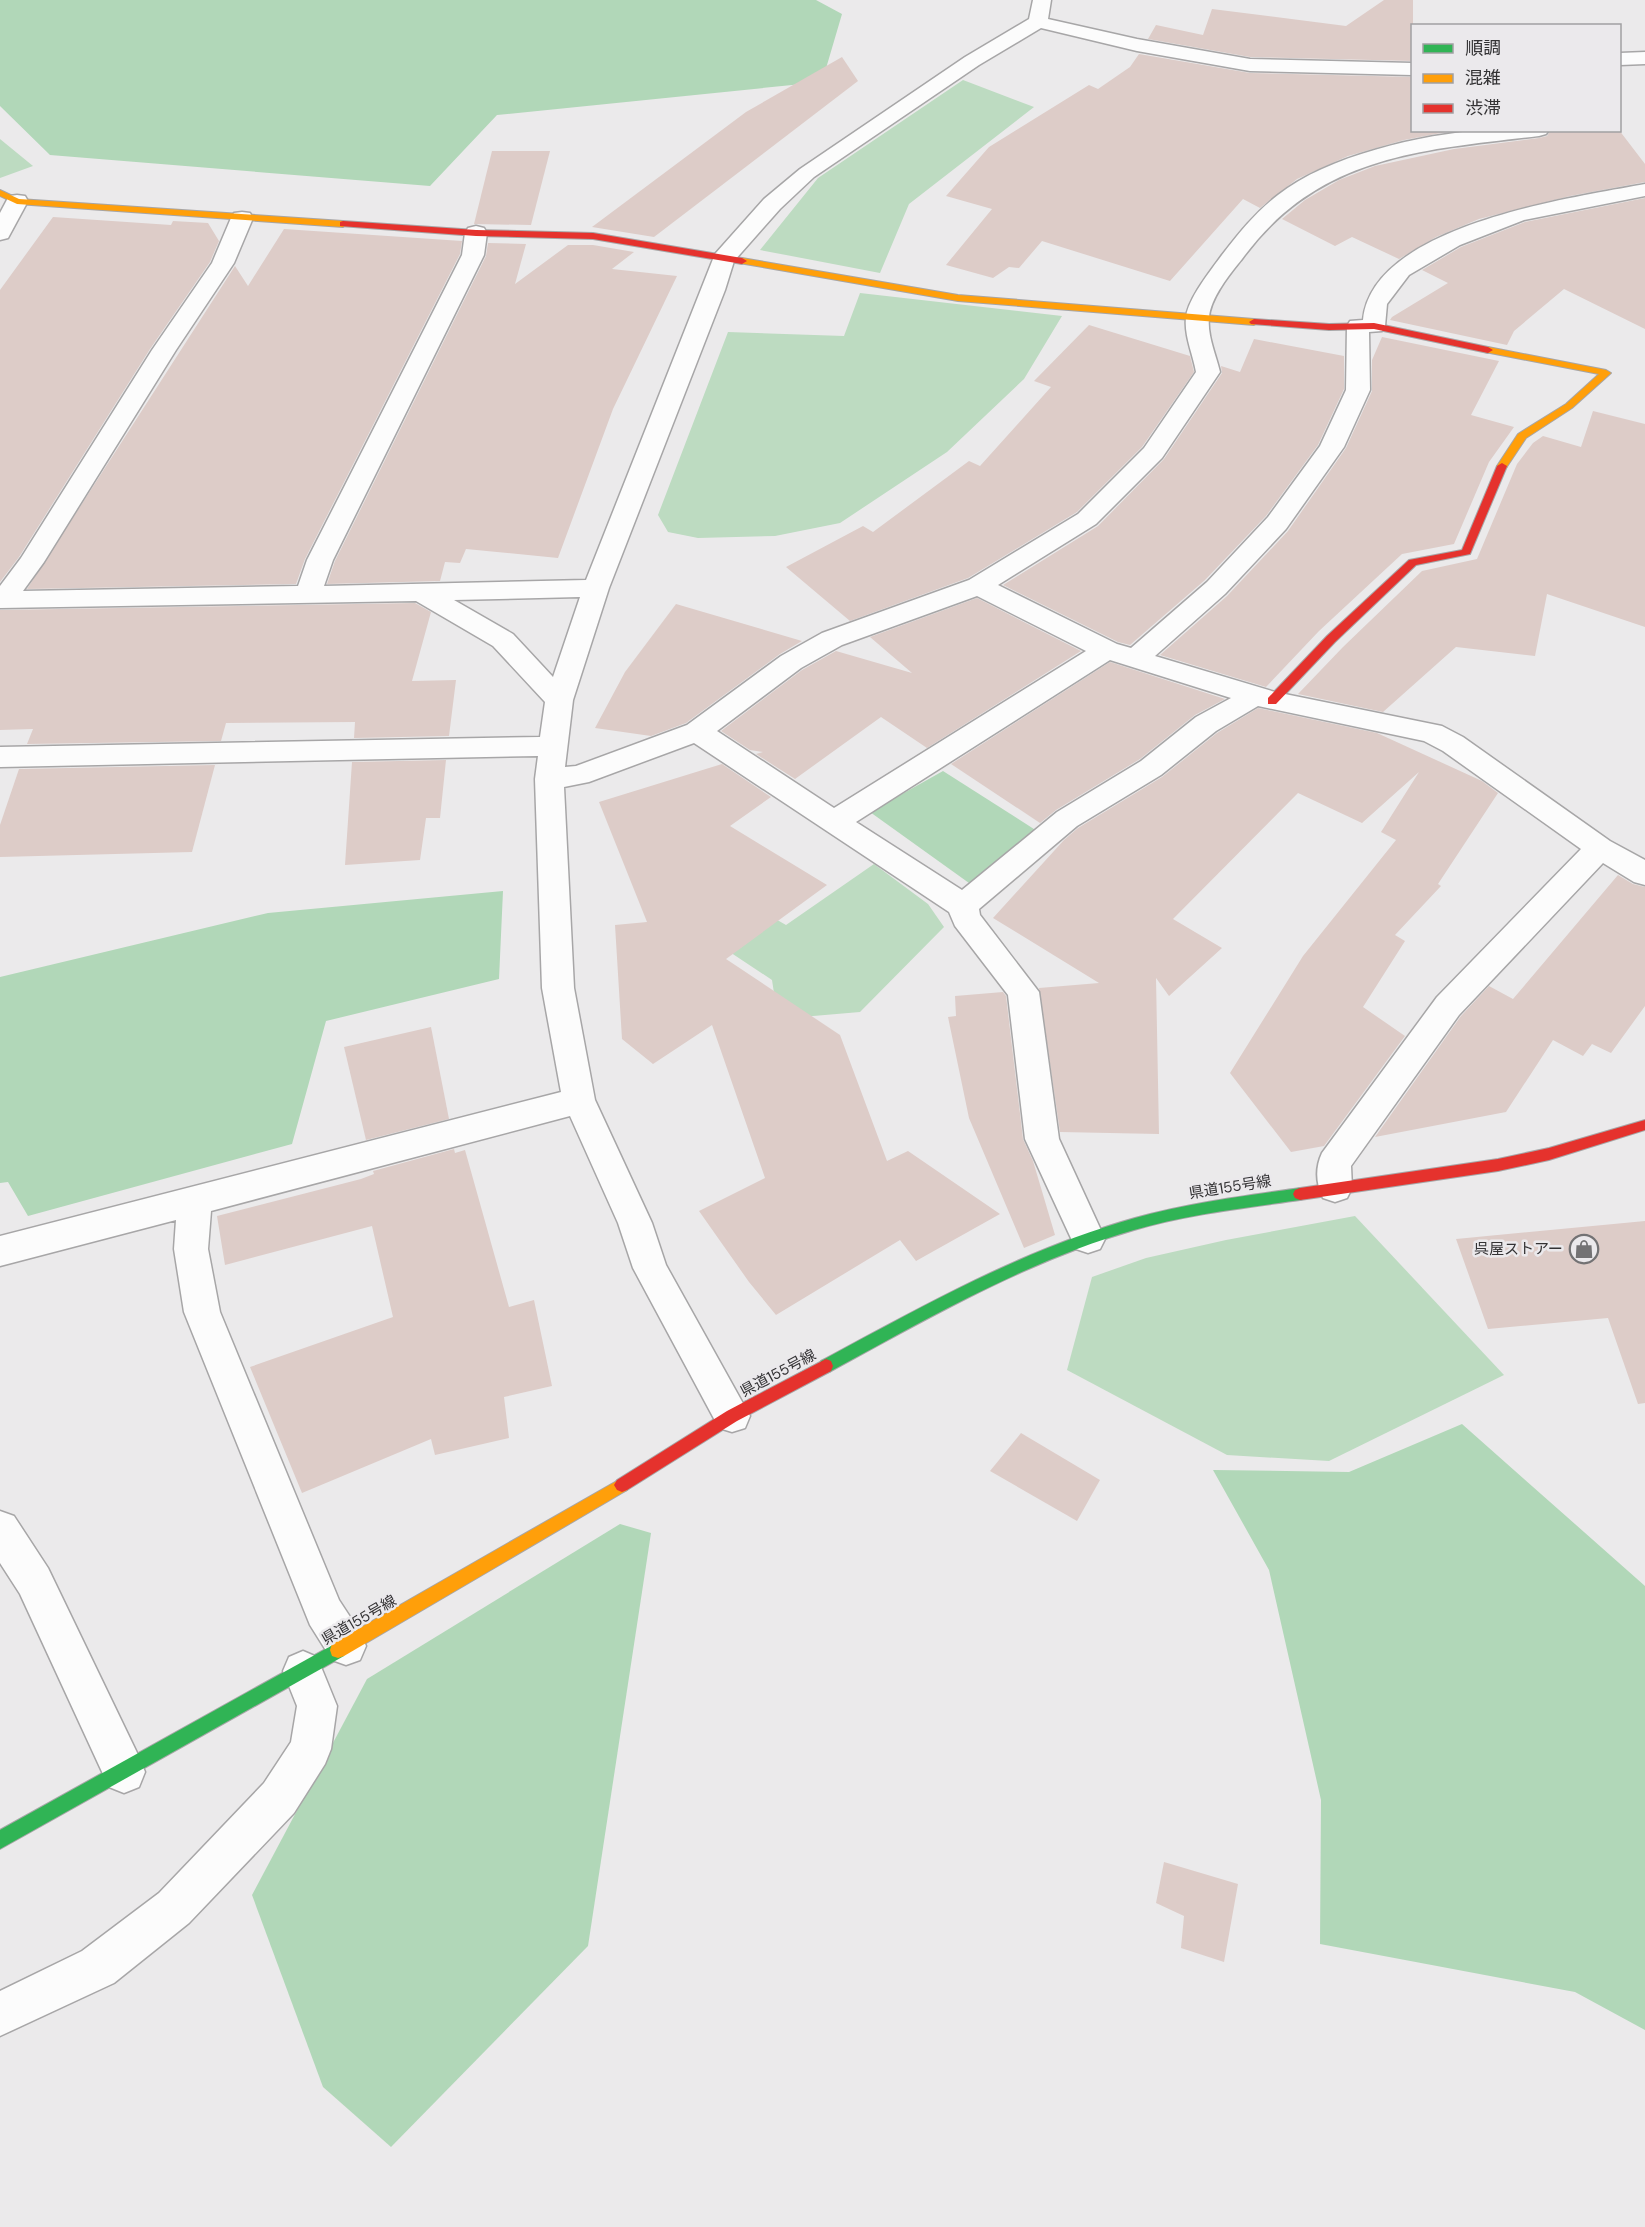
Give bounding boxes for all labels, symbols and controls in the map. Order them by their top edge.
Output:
legend [1411,24,1621,132]
text: 順調 [1465,36,1501,60]
text: 混雑 [1465,66,1501,90]
text: 渋滞 [1465,96,1501,120]
street label: 県道155号線 [1187,1171,1273,1203]
shop icon: 呉屋ストアー [1568,1233,1600,1265]
place label: 呉屋ストアー [1474,1239,1563,1259]
street label: 県道155号線 [737,1345,819,1401]
street label: 県道155号線 [318,1591,400,1649]

